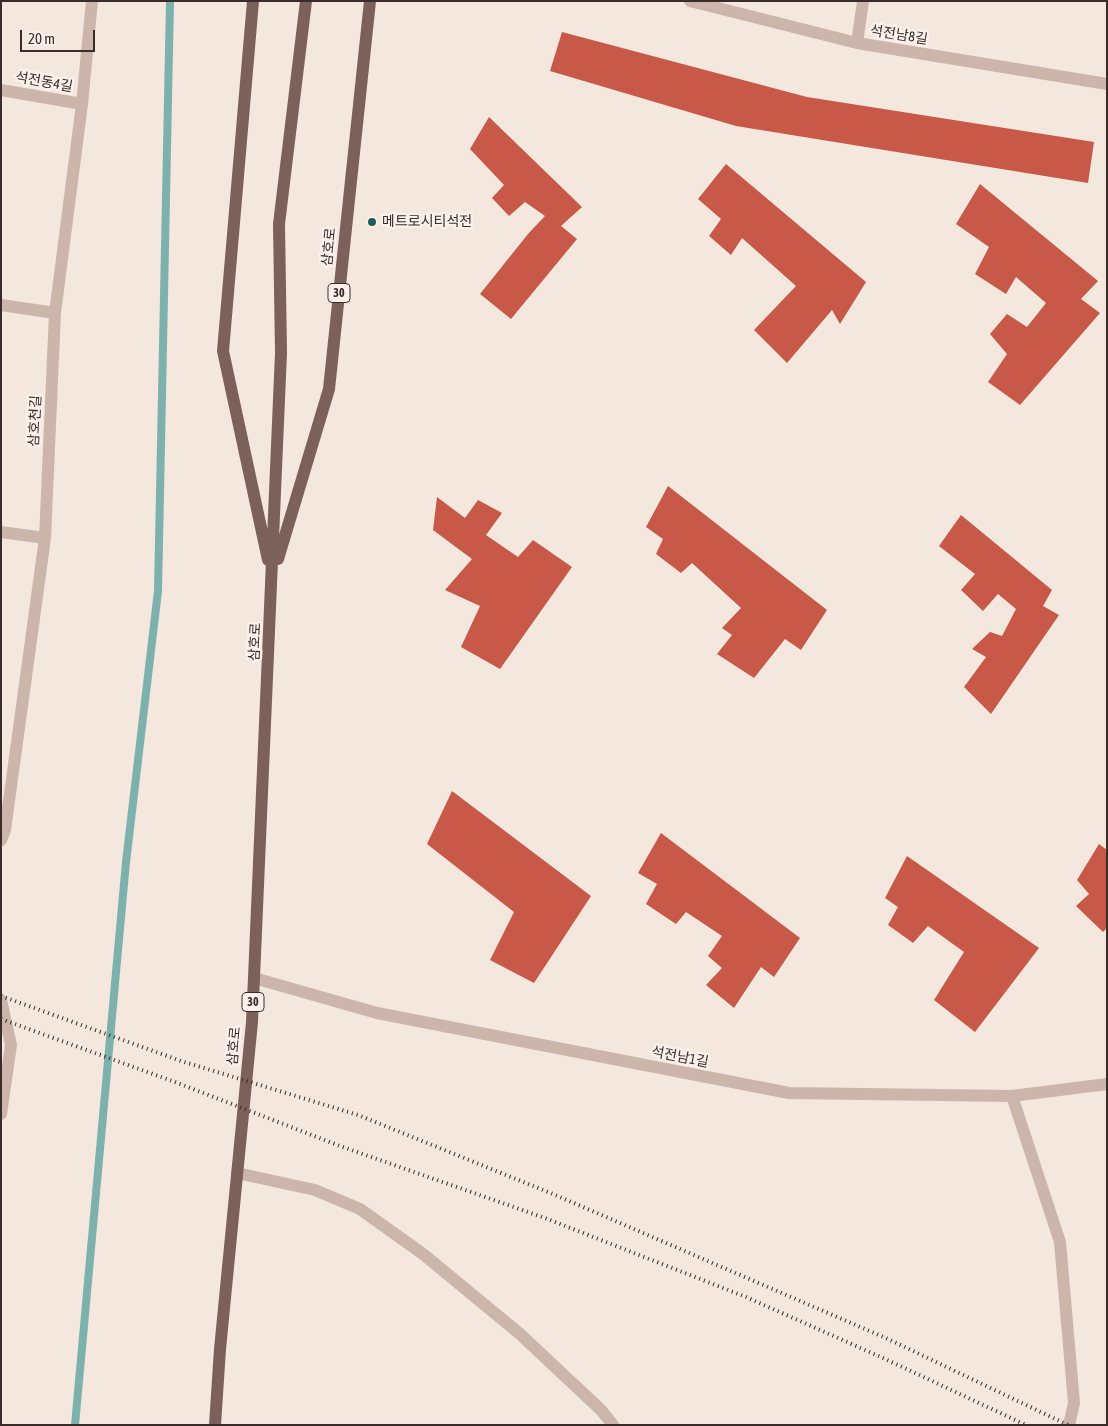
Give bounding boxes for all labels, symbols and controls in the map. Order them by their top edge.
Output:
scale bar [22,20,98,52]
street label: 석전남8길 [869,22,929,48]
text: 20 m [28,30,55,47]
street label: 석전동4길 [14,69,74,95]
place label: 메트로시티석전 [382,214,472,230]
marker: 메트로시티석전 [366,216,378,228]
street label: 삼호로 [319,227,339,267]
road number: 30 [328,284,350,302]
street label: 삼호천길 [25,395,45,447]
street label: 삼호로 [246,622,264,662]
road number: 30 [242,992,264,1012]
street label: 삼호로 [224,1026,244,1066]
street label: 석전남1길 [650,1043,710,1071]

